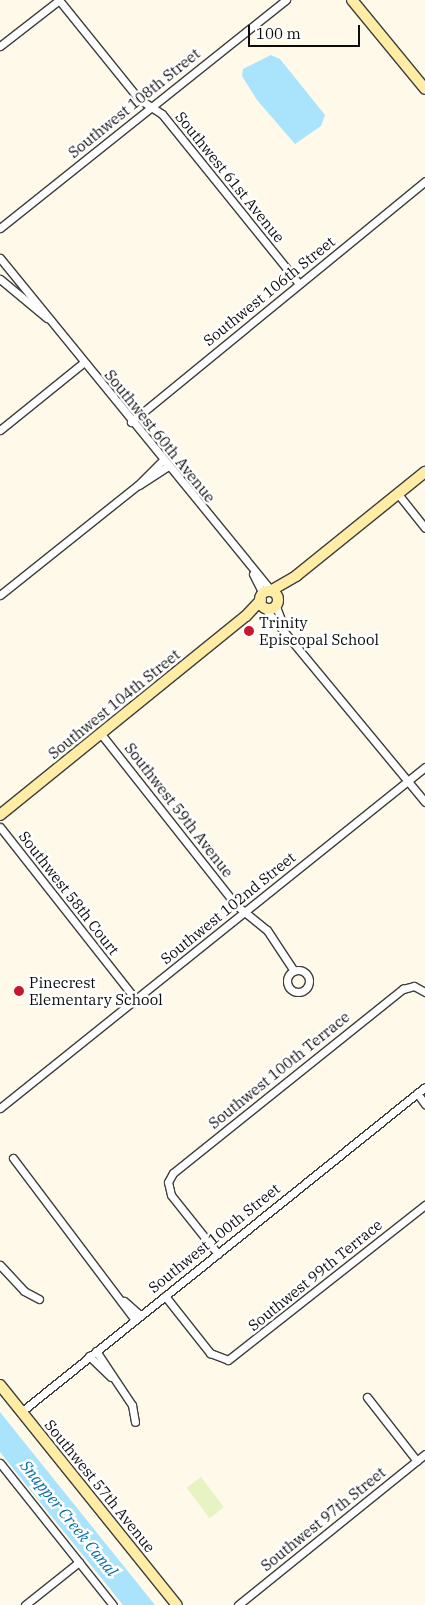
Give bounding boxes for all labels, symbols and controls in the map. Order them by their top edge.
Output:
scale bar [250,15,362,47]
text: 100 m [256,24,301,43]
street label: Southwest 108th Street [65,44,203,162]
street label: Southwest 61st Avenue [172,108,288,246]
street label: Southwest 106th Street [200,232,338,350]
street label: Southwest 60th Avenue [101,366,219,506]
place label: Trinity Episcopal School [259,613,379,648]
marker: Trinity Episcopal School [243,625,255,637]
street label: Southwest 104th Street [45,645,183,763]
street label: Southwest 59th Avenue [121,739,237,881]
street label: Southwest 58th Court [15,827,123,959]
street label: Southwest 102nd Street [157,848,299,968]
place label: Pinecrest Elementary School [29,973,163,1008]
marker: Pinecrest Elementary School [13,985,25,997]
street label: Southwest 100th Terrace [205,1008,353,1132]
street label: Southwest 100th Street [145,1179,283,1297]
street label: Southwest 99th Terrace [244,1215,386,1335]
street label: Southwest 57th Avenue [41,1416,159,1556]
water label: Snapper Creek Canal [16,1456,122,1580]
street label: Southwest 97th Street [257,1463,389,1575]

